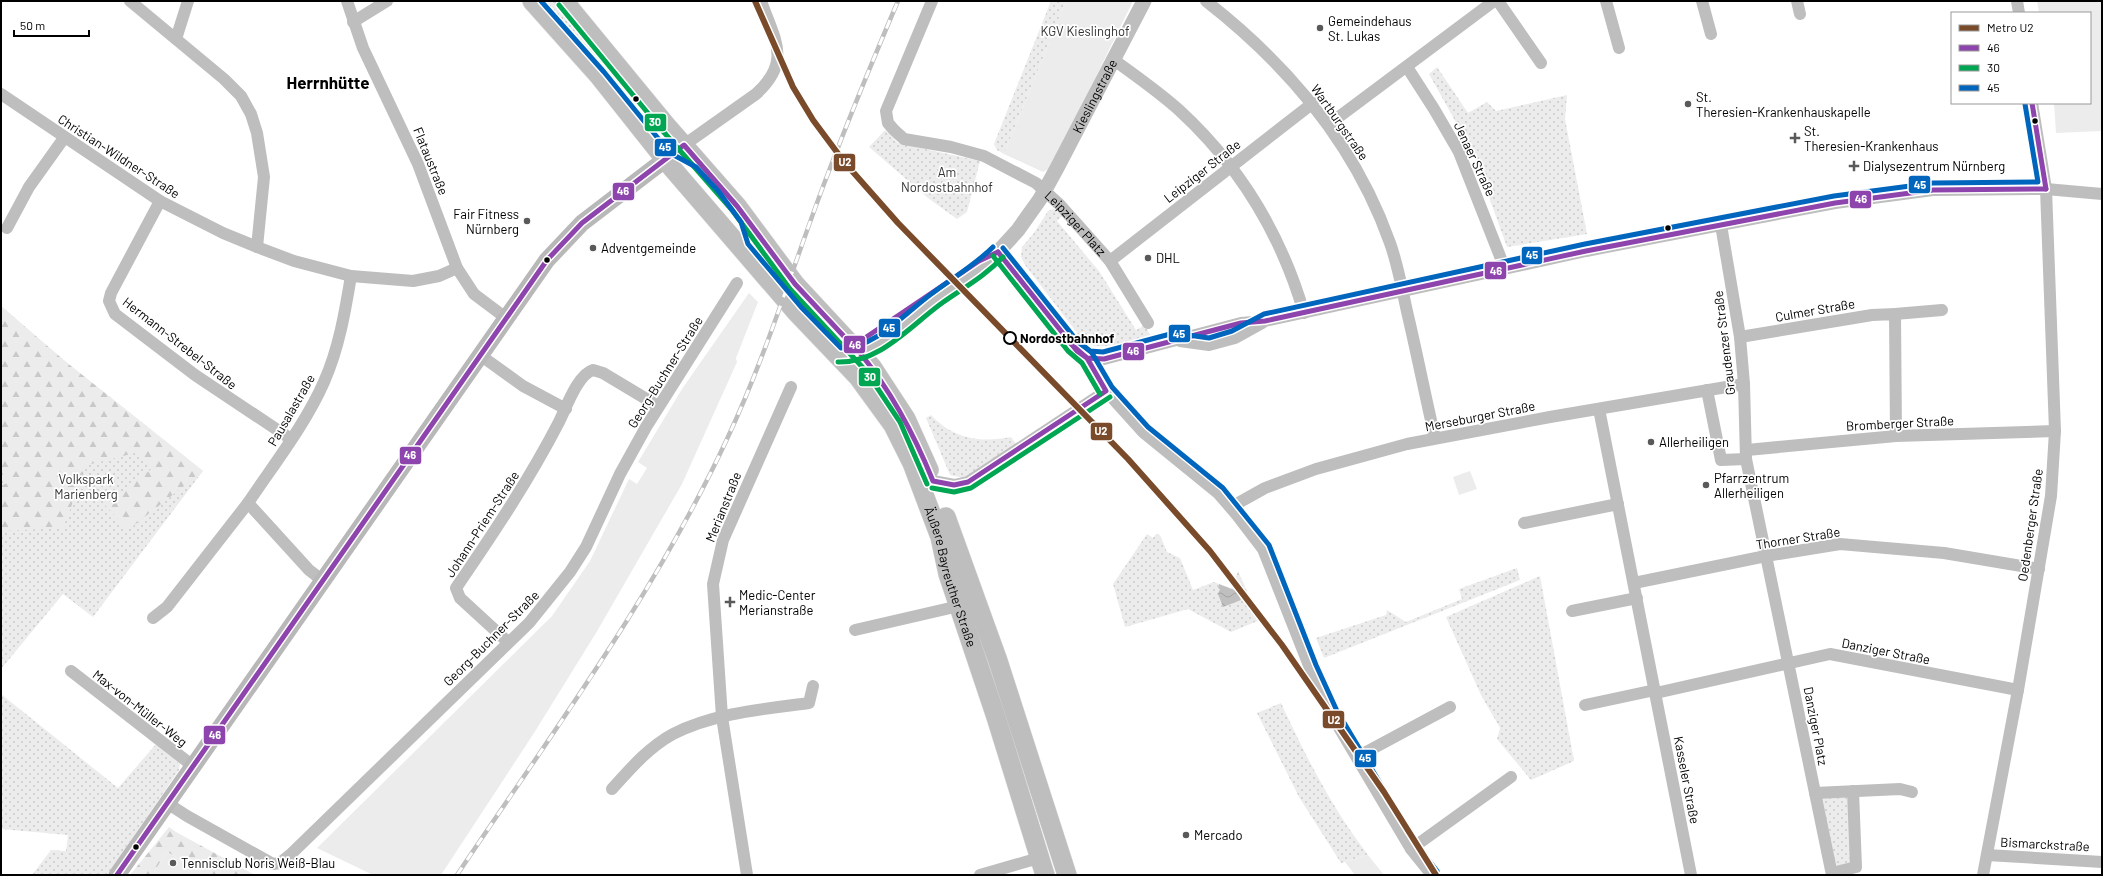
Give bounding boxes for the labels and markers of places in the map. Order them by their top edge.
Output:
place label: Gemeindehaus St. Lukas [1328,13,1412,44]
marker: Gemeindehaus St. Lukas [1315,23,1325,33]
place label: St. Theresien-Krankenhauskapelle [1696,89,1871,120]
unlabelled marker [631,94,641,104]
marker: St. Theresien-Krankenhauskapelle [1683,99,1693,109]
unlabelled marker [2030,116,2040,126]
place label: St. Theresien-Krankenhaus [1804,123,1939,154]
marker: St. Theresien-Krankenhaus [1789,132,1801,144]
place label: Dialysezentrum Nürnberg [1863,158,2005,174]
marker: Dialysezentrum Nürnberg [1848,160,1860,172]
place label: Fair Fitness Nürnberg [453,206,519,237]
marker: Fair Fitness Nürnberg [522,216,532,226]
unlabelled marker [1663,223,1673,233]
place label: Adventgemeinde [601,240,696,256]
marker: Adventgemeinde [588,243,598,253]
place label: DHL [1156,250,1180,266]
marker: DHL [1143,253,1153,263]
unlabelled marker [542,255,552,265]
place label: Nordostbahnhof [1020,330,1114,346]
marker: Nordostbahnhof [1003,331,1017,345]
place label: Allerheiligen [1659,434,1729,450]
marker: Allerheiligen [1646,437,1656,447]
place label: Pfarrzentrum Allerheiligen [1714,470,1789,501]
marker: Pfarrzentrum Allerheiligen [1701,480,1711,490]
place label: Medic-Center Merianstraße [739,587,816,618]
marker: Medic-Center Merianstraße [724,596,736,608]
place label: Mercado [1194,827,1242,843]
marker: Mercado [1181,830,1191,840]
unlabelled marker [131,842,141,852]
place label: Tennisclub Noris Weiß-Blau [181,855,335,871]
marker: Tennisclub Noris Weiß-Blau [168,858,178,868]

